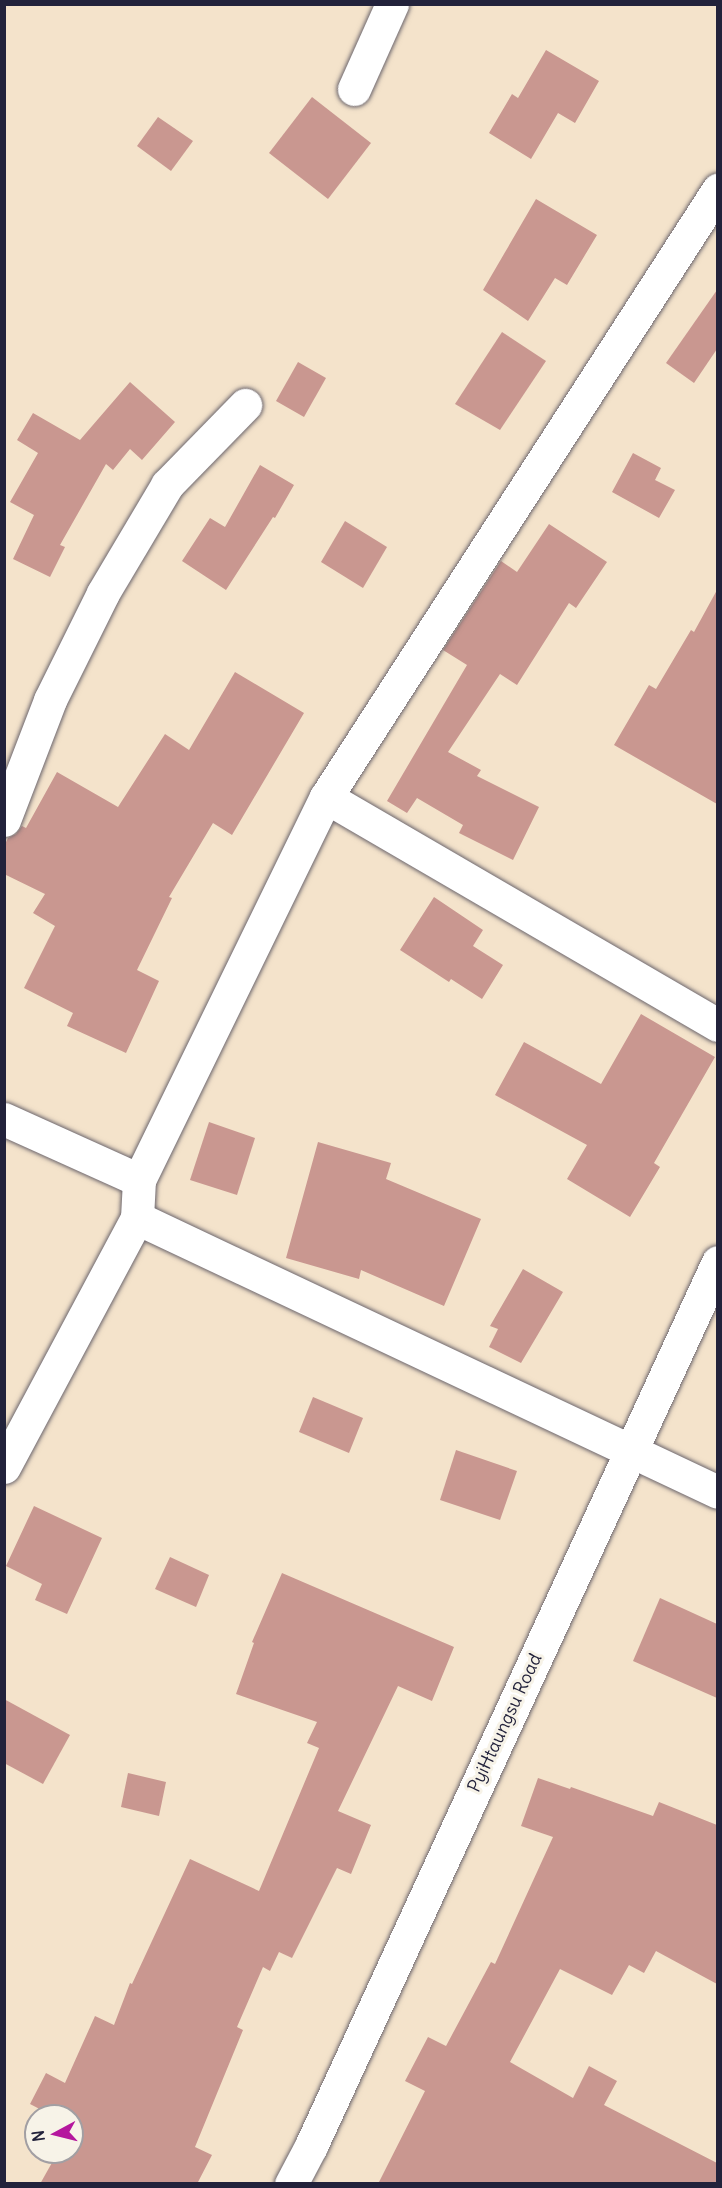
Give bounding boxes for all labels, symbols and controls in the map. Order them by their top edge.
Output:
street label: PyiHtaungsu Road [463,1650,547,1796]
north arrow [24,2104,84,2164]
text: N [28,2129,49,2143]

